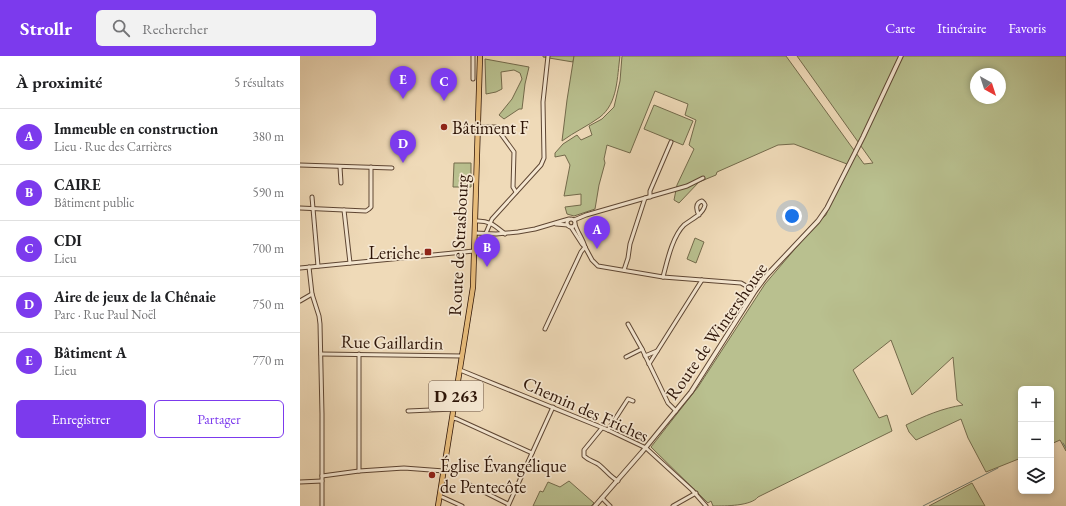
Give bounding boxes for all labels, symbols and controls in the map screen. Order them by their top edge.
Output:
search box [96,10,376,46]
text: Strollr [20,16,72,41]
icon: search [110,17,132,39]
text: Rechercher [142,19,208,38]
text: Carte [885,19,915,37]
text: Itinéraire [937,19,987,37]
text: Favoris [1009,19,1046,37]
pin: E [390,66,416,99]
pin: C [431,68,457,101]
north arrow [970,68,1006,104]
text: À proximité [16,71,102,93]
text: 5 résultats [234,74,284,91]
place label: Bâtiment F [452,116,529,139]
text: Immeuble en construction [54,119,218,138]
marker: Bâtiment F [439,122,449,132]
text: A [24,128,34,145]
text: 380 m [253,128,284,145]
pin: D [390,130,416,163]
text: Lieu · Rue des Carrières [54,138,172,155]
street label: Route de Strasbourg [443,173,473,316]
text: CAIRE [54,175,101,194]
text: B [25,184,33,201]
text: 590 m [253,184,284,201]
text: Bâtiment public [54,194,135,211]
your location [782,206,802,226]
pin: A [584,216,610,249]
text: CDI [54,231,82,250]
pin: B [474,234,500,267]
text: C [24,240,34,257]
text: 700 m [253,240,284,257]
place label: Leriche [368,241,420,264]
marker: Leriche [423,247,433,257]
text: Lieu [54,250,77,267]
street label: Route de Wintershouse [660,258,772,404]
text: Aire de jeux de la Chênaie [54,287,216,306]
text: D [24,296,34,313]
text: 750 m [253,296,284,313]
text: Parc · Rue Paul Noël [54,306,156,323]
street label: Rue Gaillardin [341,330,444,354]
text: Bâtiment A [54,343,127,362]
text: E [25,352,33,369]
text: 770 m [253,352,284,369]
text: Lieu [54,362,77,379]
street label: Chemin des Friches [520,371,653,447]
road number: D 263 [429,381,483,411]
map controls [1018,386,1054,494]
button: + [1018,386,1054,422]
button: Enregistrer [16,400,146,438]
button: Partager [154,400,284,438]
button: − [1018,422,1054,458]
place label: Église Évangélique de Pentecôte [440,454,567,498]
button: layers [1018,458,1054,494]
marker: Église Évangélique de Pentecôte [427,470,437,480]

